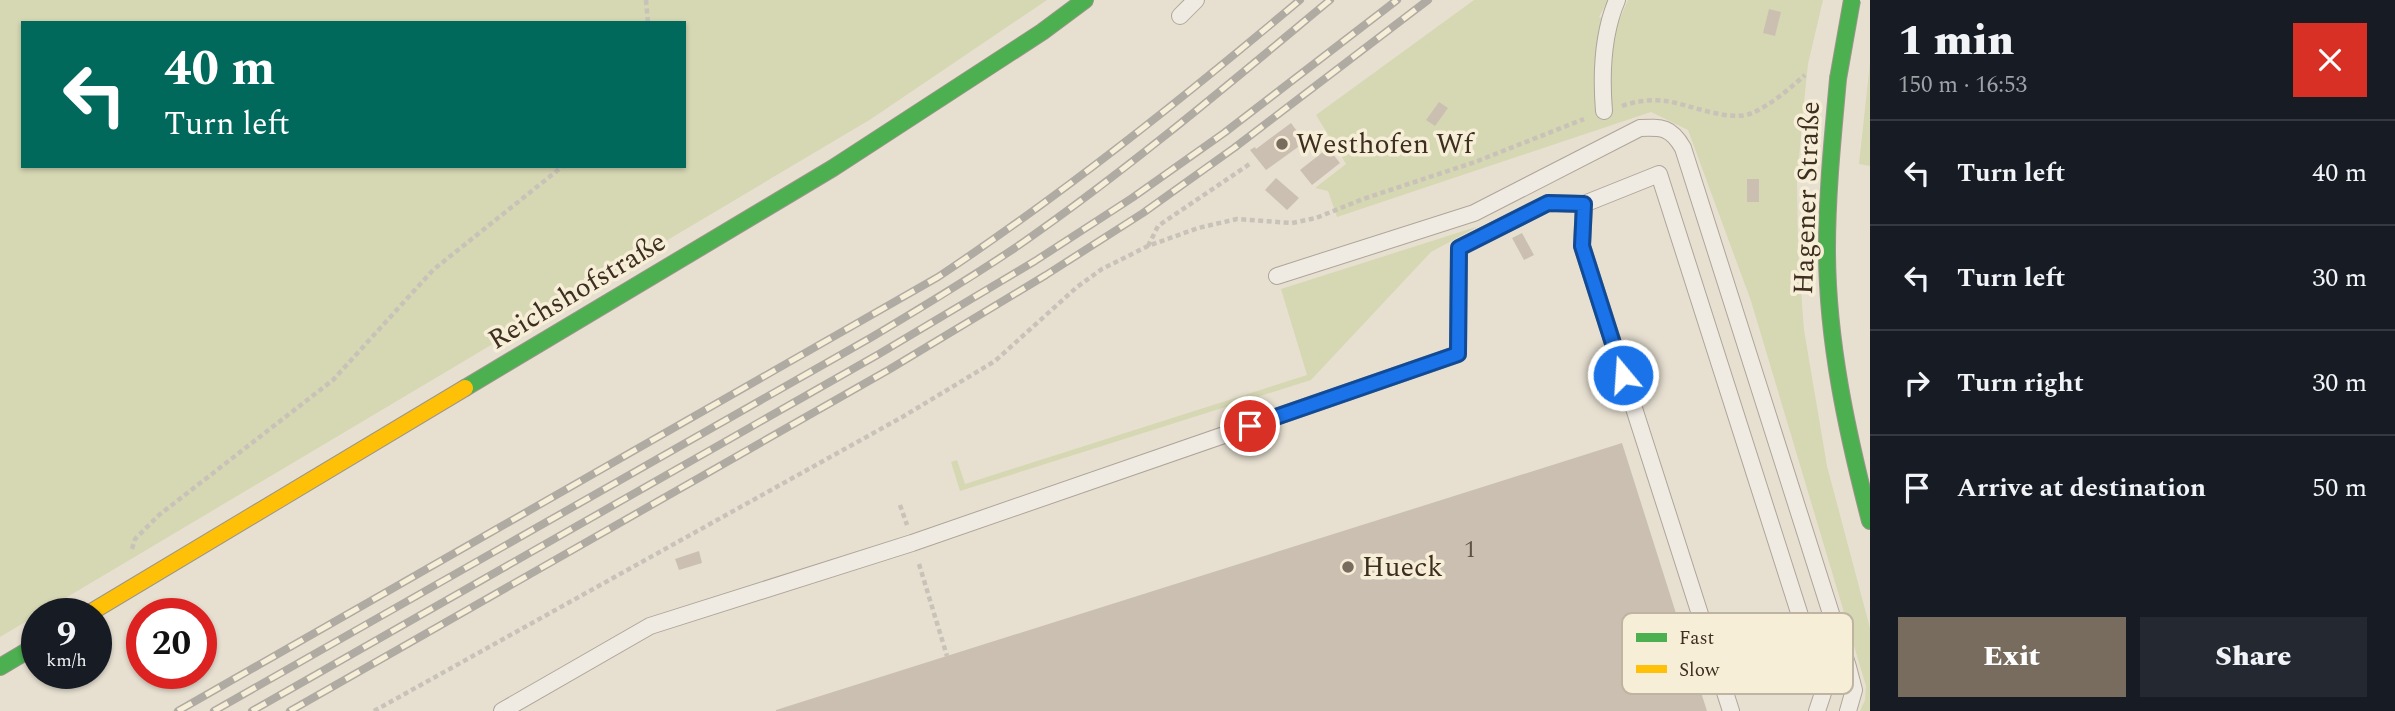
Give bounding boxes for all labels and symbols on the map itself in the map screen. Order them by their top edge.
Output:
street label: Hagener Straße [1782,100,1832,296]
place label: Westhofen Wf [1296,123,1475,166]
marker: Westhofen Wf [1274,136,1290,152]
street label: Reichshofstraße [480,221,674,361]
position arrow [1586,338,1660,412]
pin [1220,396,1280,456]
house number: 1 [1464,532,1476,568]
place label: Hueck [1362,546,1443,589]
marker: Hueck [1340,559,1356,575]
speed limit sign: 20 [126,598,217,689]
legend [1622,613,1853,694]
text: Fast [1679,624,1715,653]
text: Slow [1679,656,1720,685]

